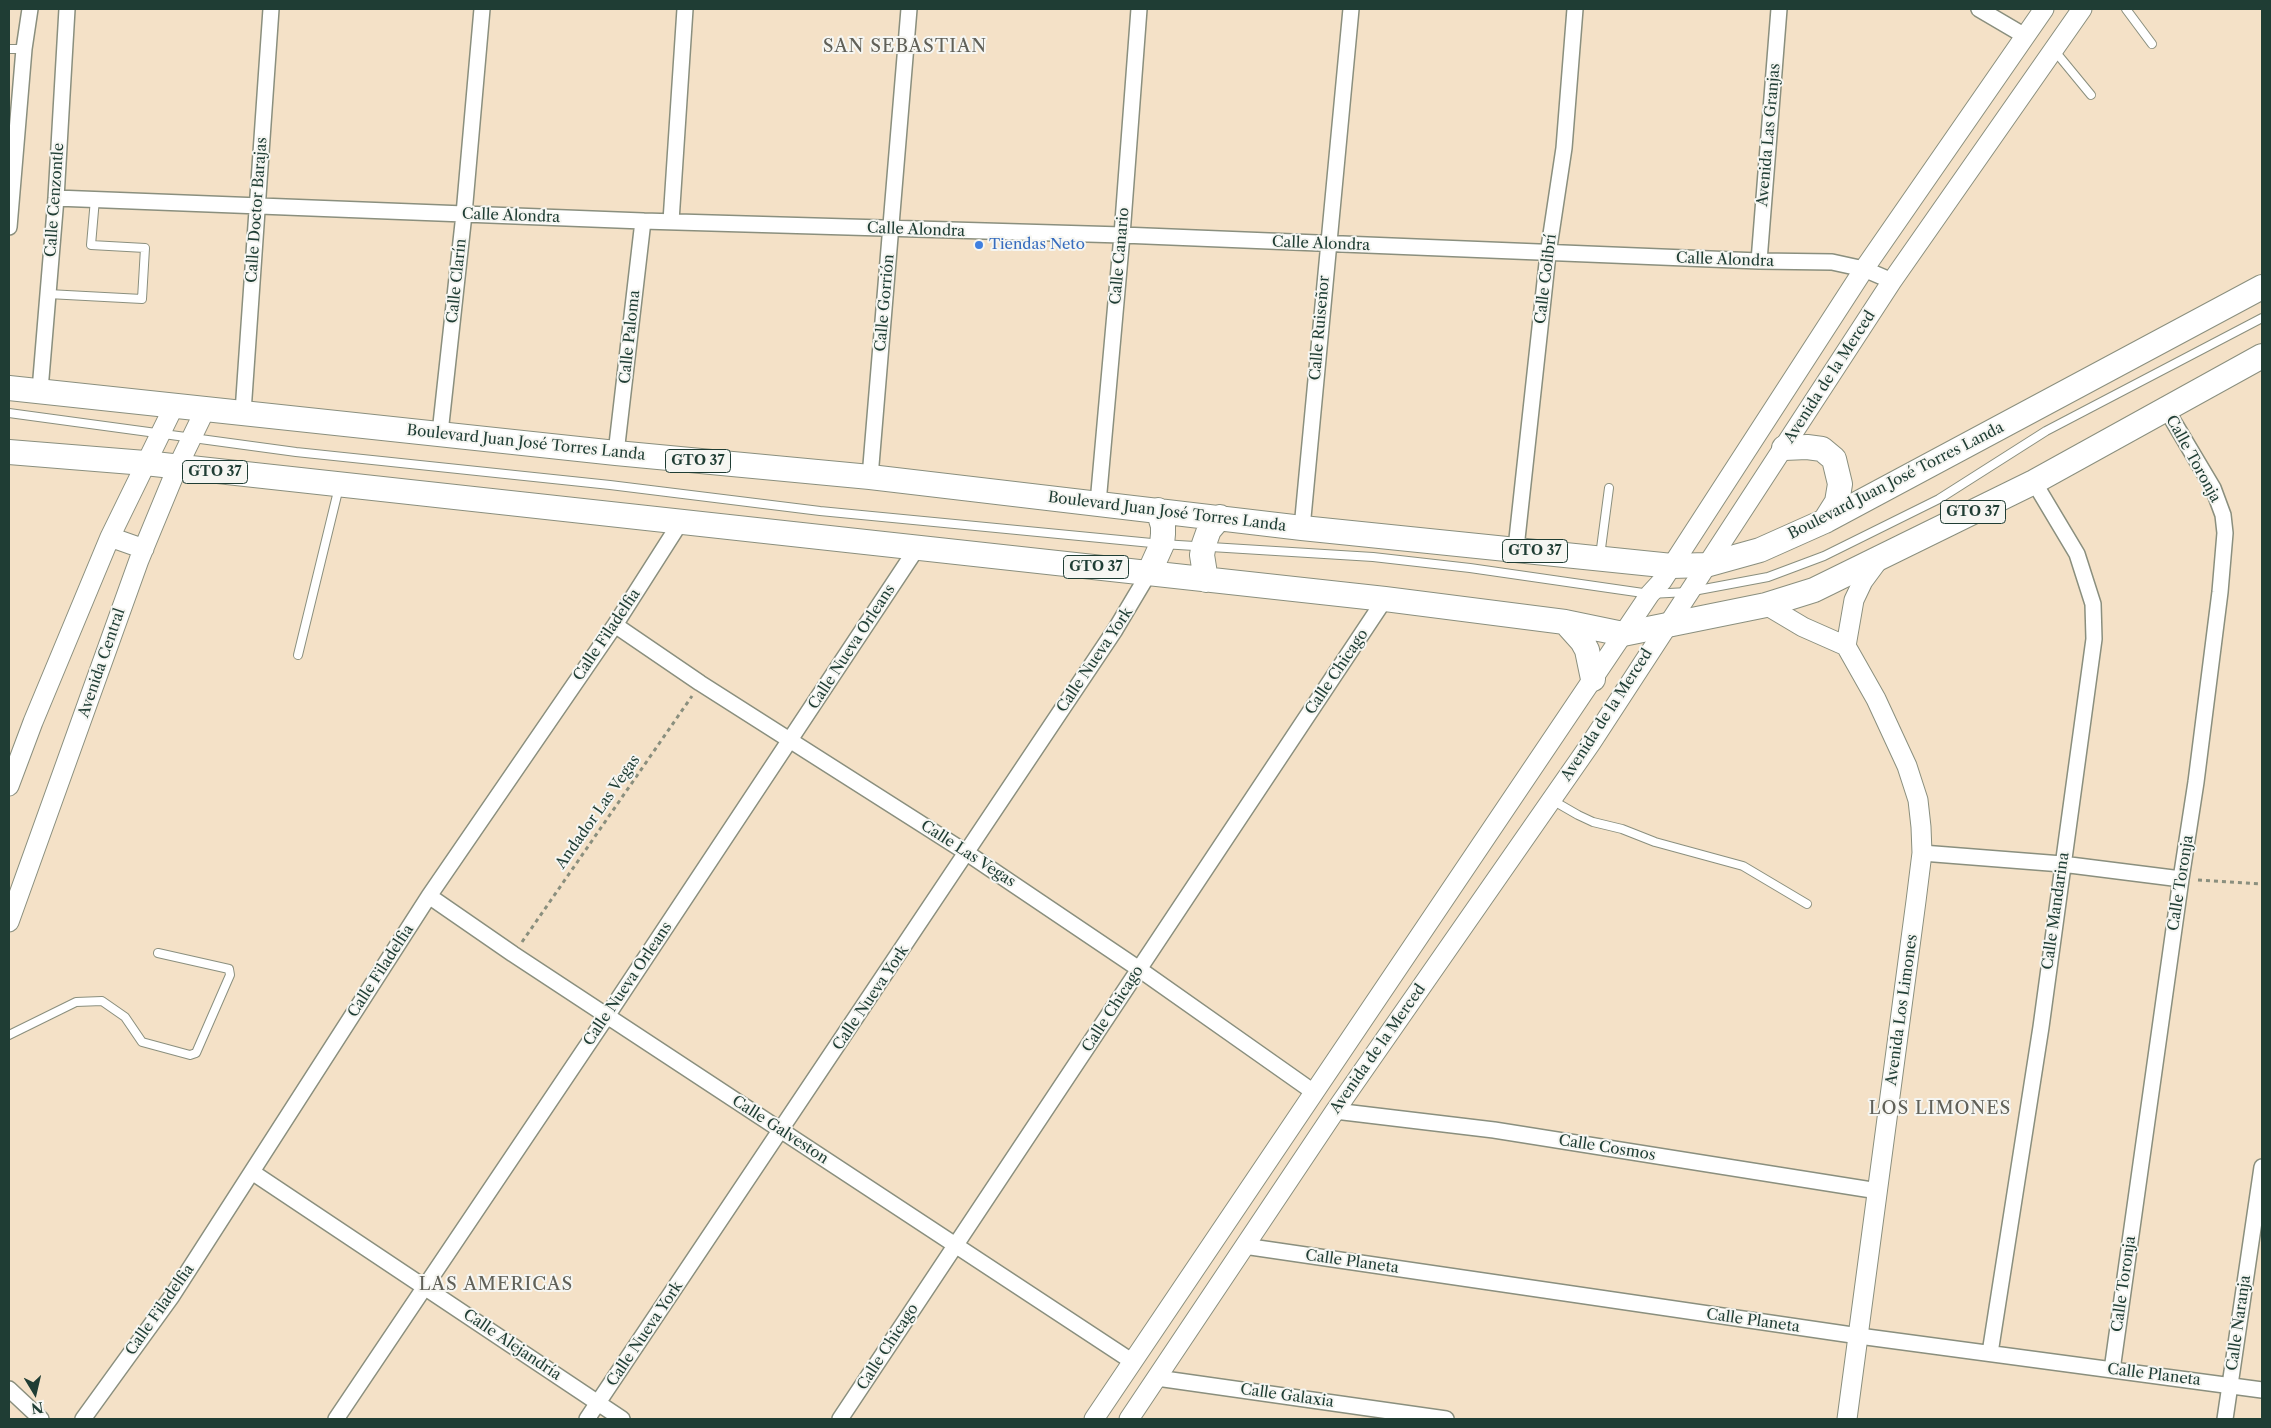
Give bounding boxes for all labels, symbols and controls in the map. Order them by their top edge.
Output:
district label: SAN SEBASTIAN [821,36,989,58]
street label: Avenida Las Granjas [1754,63,1784,207]
street label: Calle Doctor Barajas [243,137,271,283]
street label: Calle Cenzontle [42,142,68,258]
street label: Calle Alondra [462,205,560,227]
street label: Calle Canario [1107,207,1133,305]
street label: Calle Alondra [867,219,965,241]
street label: Calle Alondra [1272,233,1370,255]
street label: Calle Colibrí [1532,233,1560,325]
place label: Tiendas Neto [989,236,1085,254]
street label: Calle Clarín [444,238,470,324]
marker: Tiendas Neto [973,239,985,251]
street label: Calle Alondra [1676,249,1774,271]
street label: Calle Gorrión [872,253,898,353]
street label: Calle Ruiseñor [1306,275,1334,381]
street label: Calle Paloma [616,289,644,385]
street label: Avenida de la Merced [1781,308,1879,446]
street label: Calle Toronja [2162,412,2224,506]
street label: Boulevard Juan José Torres Landa [1785,419,2007,543]
street label: Boulevard Juan José Torres Landa [406,422,646,464]
road number: GTO 37 [666,450,730,472]
road number: GTO 37 [182,461,248,484]
street label: Boulevard Juan José Torres Landa [1047,488,1287,536]
road number: GTO 37 [1940,501,2006,524]
road number: GTO 37 [1502,540,1568,562]
road number: GTO 37 [1064,556,1128,578]
street label: Calle Nueva Orleans [805,581,899,713]
street label: Calle Filadelfia [570,586,644,684]
street label: Calle Nueva York [1053,604,1137,716]
street label: Avenida Central [75,606,129,720]
street label: Calle Chicago [1302,626,1372,718]
street label: Avenida de la Merced [1558,646,1656,784]
street label: Andador Las Vegas [552,752,644,872]
street label: Calle Las Vegas [917,817,1019,891]
street label: Calle Toronja [2165,834,2197,932]
street label: Calle Mandarina [2039,851,2073,971]
street label: Calle Nueva Orleans [580,919,676,1049]
street label: Calle Filadelfia [344,921,418,1021]
street label: Avenida Los Limones [1882,933,1922,1087]
street label: Calle Nueva York [829,942,913,1054]
street label: Calle Chicago [1078,963,1148,1055]
street label: Avenida de la Merced [1326,981,1430,1117]
street label: Calle Galveston [728,1092,832,1168]
district label: LOS LIMONES [1867,1098,2013,1120]
street label: Calle Cosmos [1557,1131,1657,1165]
street label: Calle Toronja [2108,1235,2140,1333]
street label: Calle Planeta [1304,1247,1400,1277]
street label: Calle Filadelfia [122,1261,198,1359]
district label: LAS AMERICAS [417,1274,575,1296]
street label: Calle Naranja [2223,1274,2255,1372]
street label: Calle Nueva York [603,1278,687,1390]
street label: Calle Chicago [853,1301,923,1393]
street label: Calle Alejandría [460,1306,564,1384]
street label: Calle Planeta [1705,1306,1801,1336]
street label: Calle Planeta [2106,1360,2202,1390]
north arrow [10,1368,60,1418]
street label: Calle Galaxia [1239,1381,1335,1411]
text: N [30,1398,45,1418]

